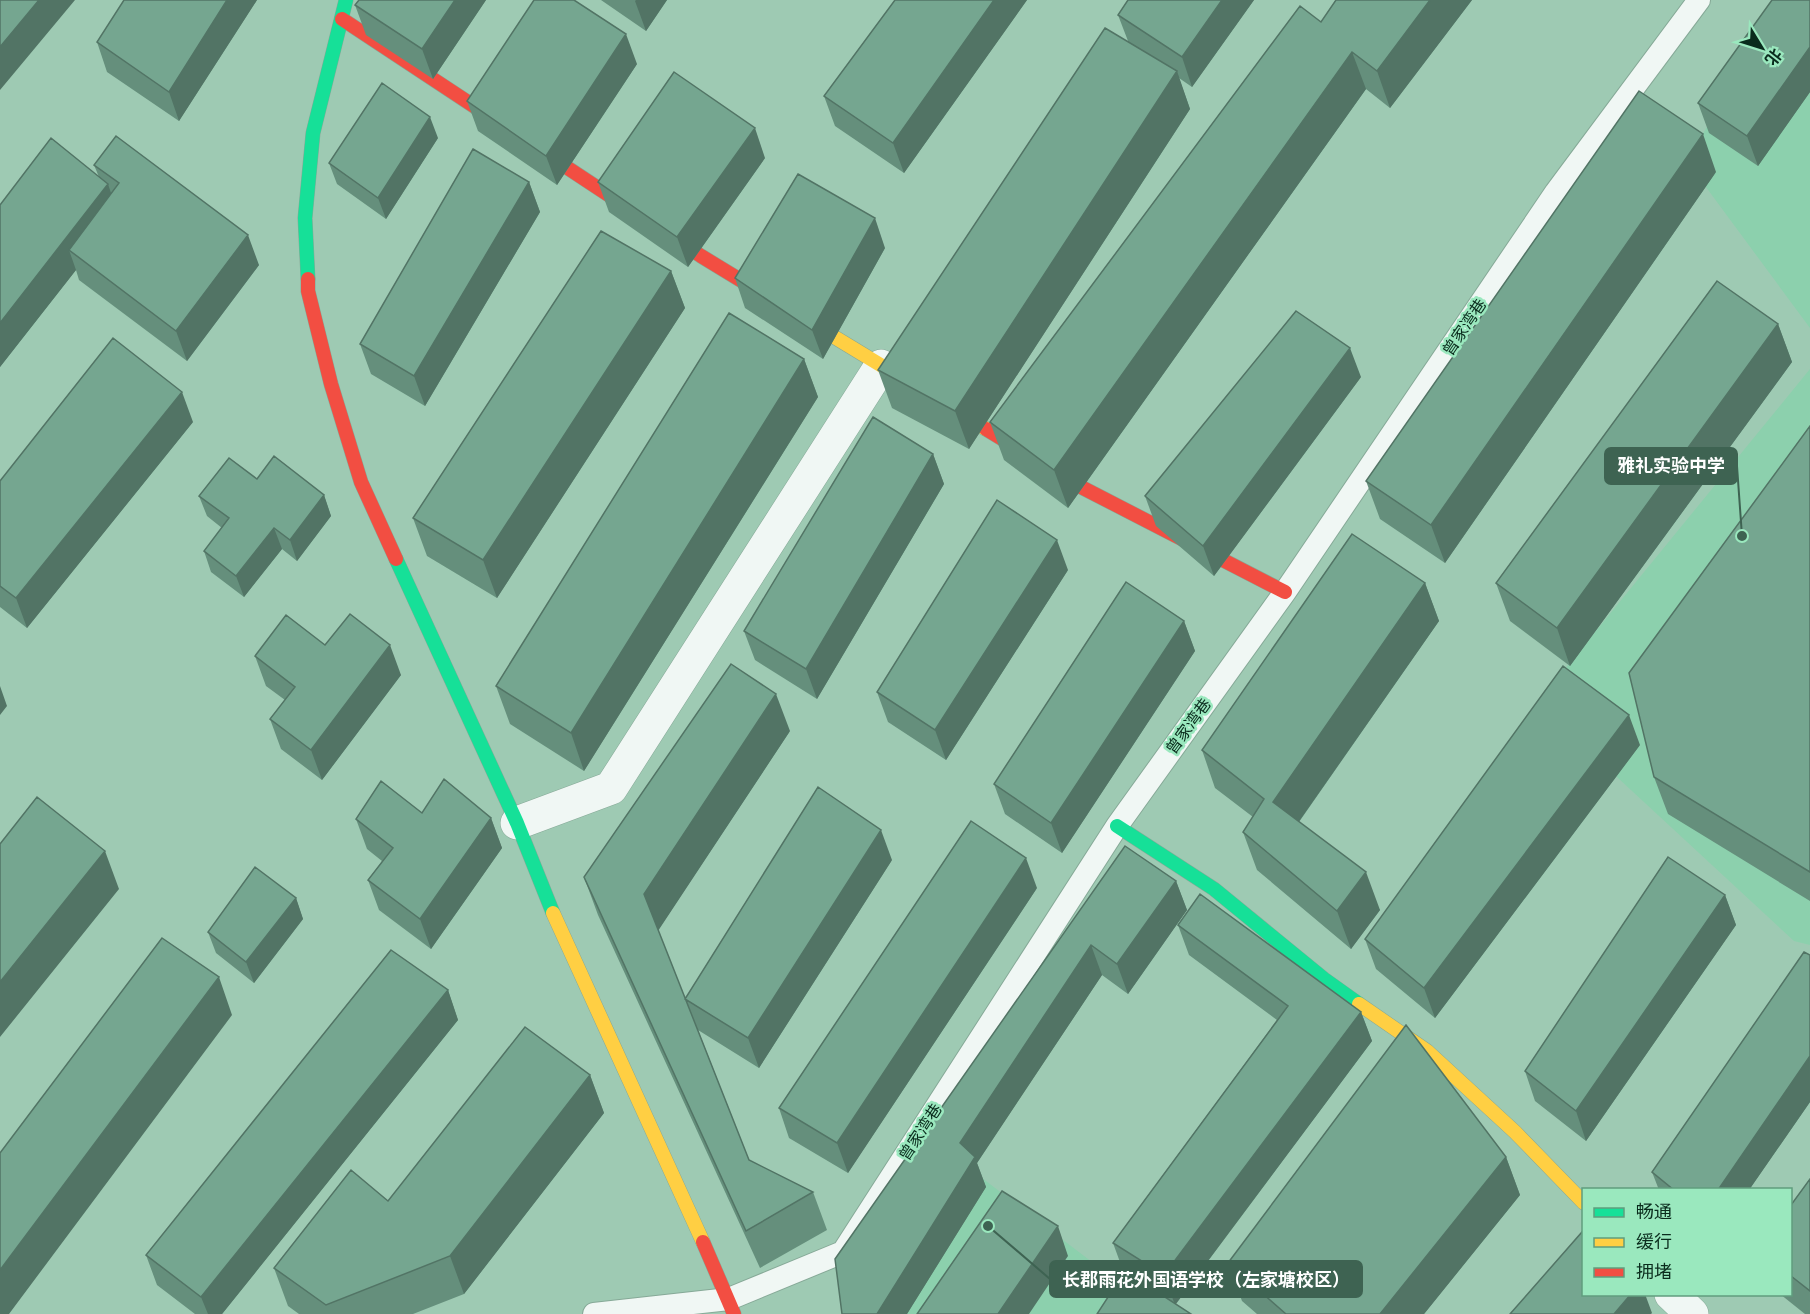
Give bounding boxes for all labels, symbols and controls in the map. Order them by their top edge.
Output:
north arrow [1732,18,1792,78]
text: 北 [1761,45,1787,70]
street label: 曾家湾巷 [1438,295,1490,359]
callout: 雅礼实验中学 [1605,448,1737,484]
text: 雅礼实验中学 [1617,454,1725,476]
street label: 曾家湾巷 [1161,694,1215,758]
street label: 曾家湾巷 [894,1100,946,1164]
legend [1582,1188,1792,1296]
text: 畅通 [1636,1200,1672,1222]
text: 缓行 [1636,1230,1672,1252]
text: 拥堵 [1636,1260,1672,1282]
callout: 长郡雨花外国语学校（左家塘校区） [1050,1261,1362,1297]
text: 长郡雨花外国语学校（左家塘校区） [1062,1268,1350,1290]

